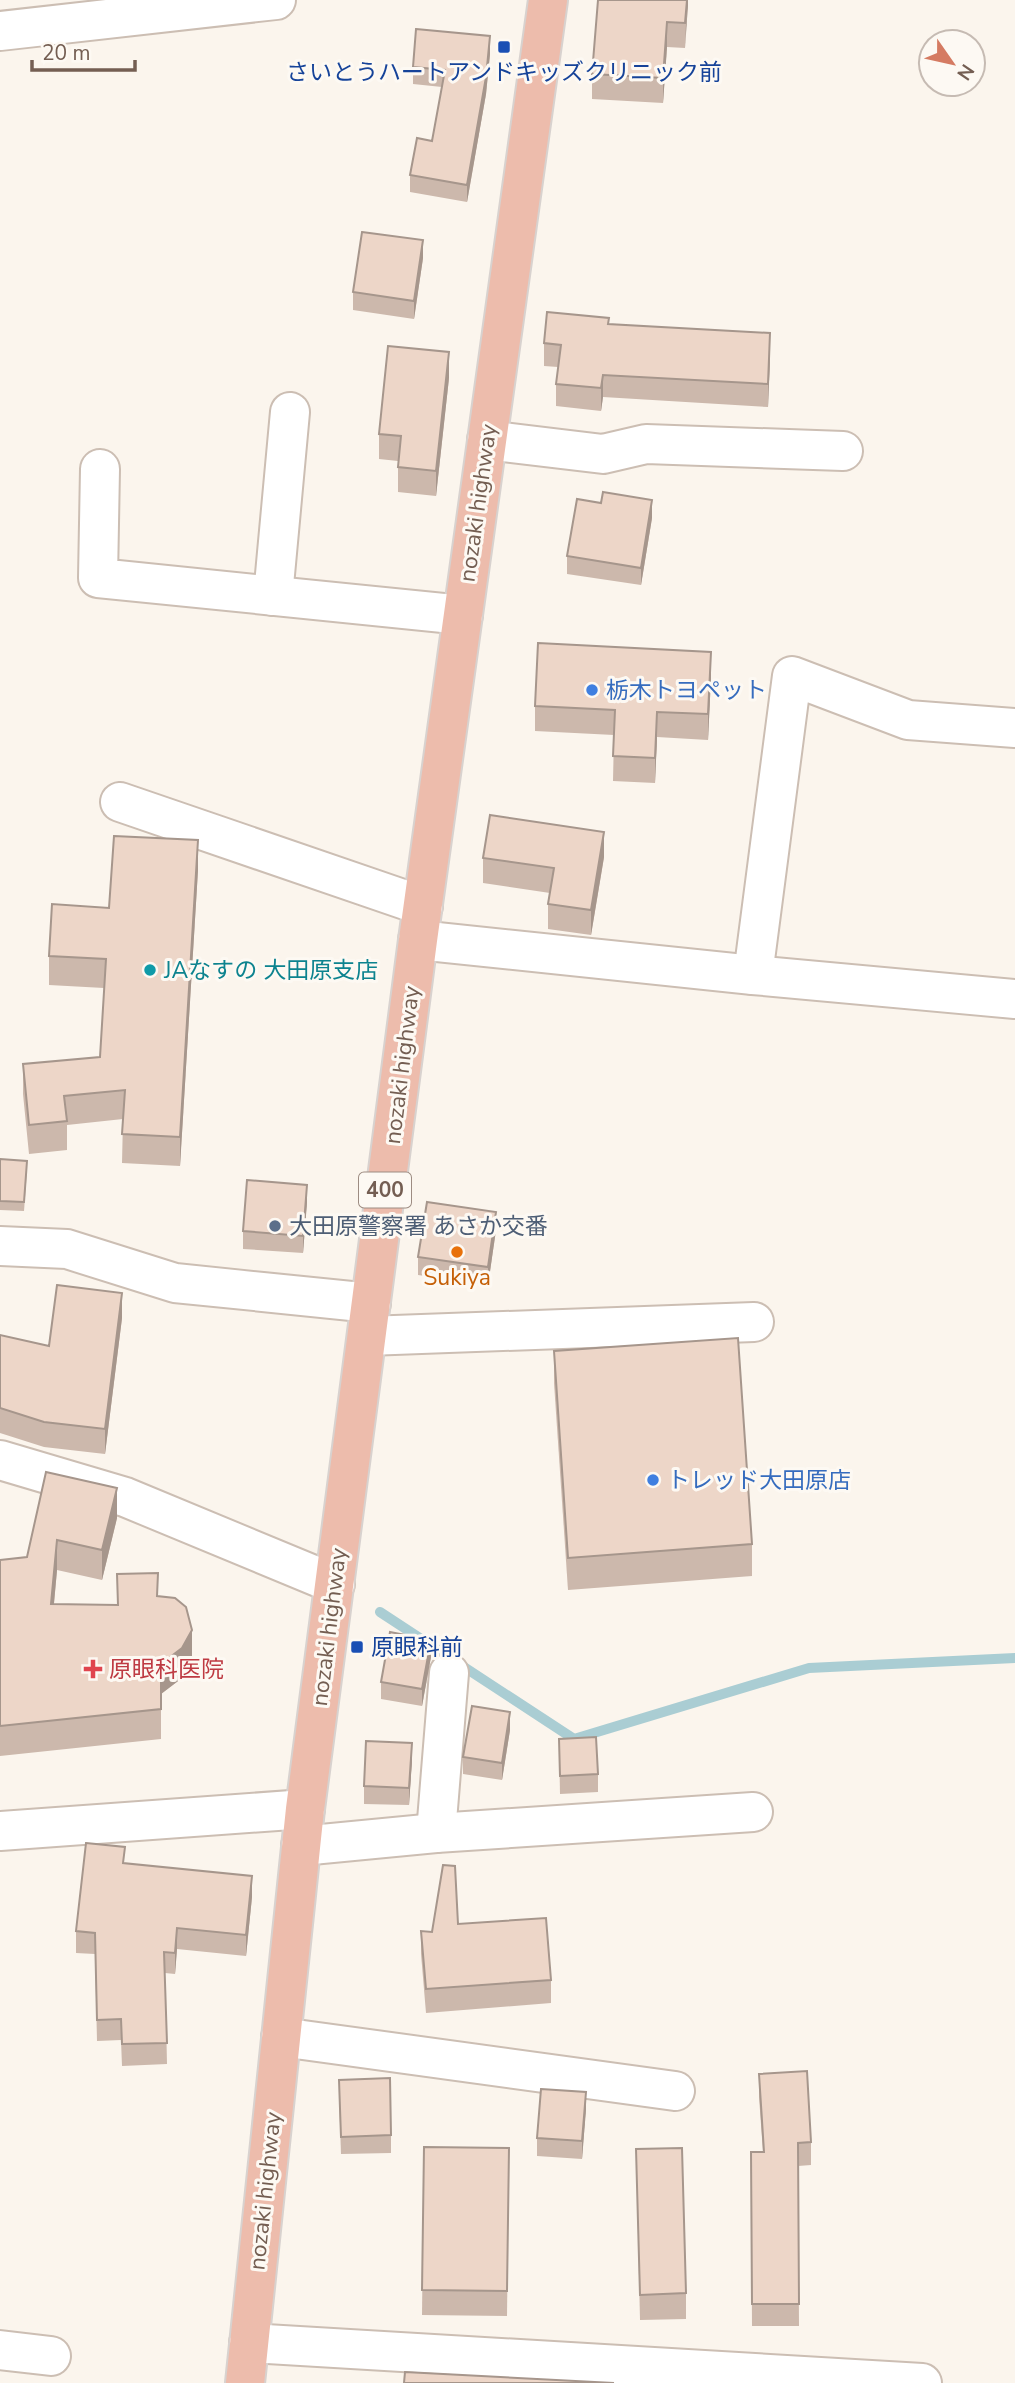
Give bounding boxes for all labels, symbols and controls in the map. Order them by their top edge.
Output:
scale bar [32,28,135,72]
north arrow [917,28,987,98]
text: 20 m [42,39,91,67]
marker: さいとうハートアンドキッズクリニック前 [496,39,512,55]
place label: さいとうハートアンドキッズクリニック前 [286,57,722,88]
text: N [951,59,980,85]
street label: nozaki highway [452,422,504,584]
place label: 栃木トヨペット [606,675,767,706]
marker: 栃木トヨペット [584,682,600,698]
place label: JAなすの 大田原支店 [163,955,378,986]
marker: JAなすの 大田原支店 [142,962,158,978]
street label: nozaki highway [377,984,427,1146]
road number: 400 [359,1172,411,1208]
place label: 大田原警察署 あさか交番 [289,1211,548,1242]
marker: 大田原警察署 あさか交番 [267,1218,283,1234]
marker: Sukiya [449,1244,465,1260]
place label: Sukiya [423,1262,491,1293]
place label: トレッド大田原店 [667,1465,851,1496]
marker: トレッド大田原店 [645,1472,661,1488]
street label: nozaki highway [304,1546,354,1708]
place label: 原眼科前 [371,1632,463,1663]
marker: 原眼科前 [349,1639,365,1655]
place label: 原眼科医院 [109,1654,224,1685]
marker: 原眼科医院 [83,1659,103,1679]
street label: nozaki highway [241,2110,289,2272]

